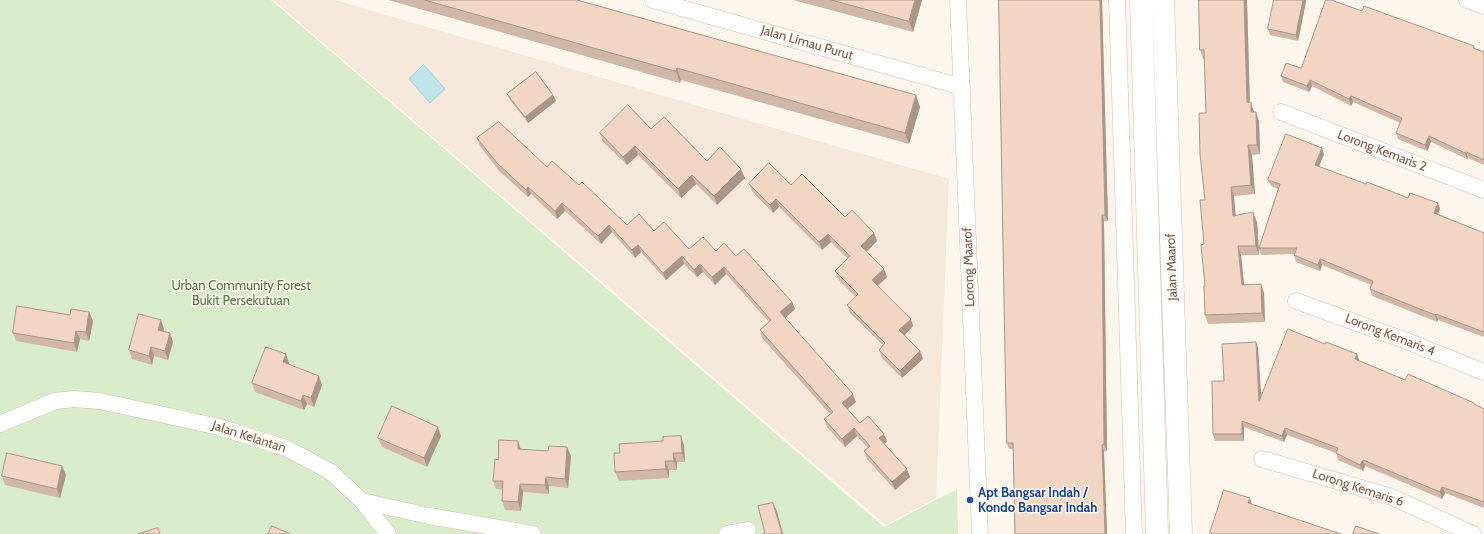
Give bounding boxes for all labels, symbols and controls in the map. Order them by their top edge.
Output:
street label: Jalan Limau Purut [759,22,855,64]
street label: Lorong Kemaris 2 [1335,127,1429,175]
street label: Lorong Maarof [960,227,978,307]
street label: Jalan Maarof [1163,233,1181,301]
park label: Urban Community Forest Bukit Persekutuan [171,278,311,309]
street label: Lorong Kemaris 4 [1343,311,1437,359]
street label: Jalan Kelantan [210,418,288,456]
street label: Lorong Kemaris 6 [1310,466,1406,510]
place label: Apt Bangsar Indah / Kondo Bangsar Indah [978,485,1097,516]
marker: Apt Bangsar Indah / Kondo Bangsar Indah [965,495,975,505]

